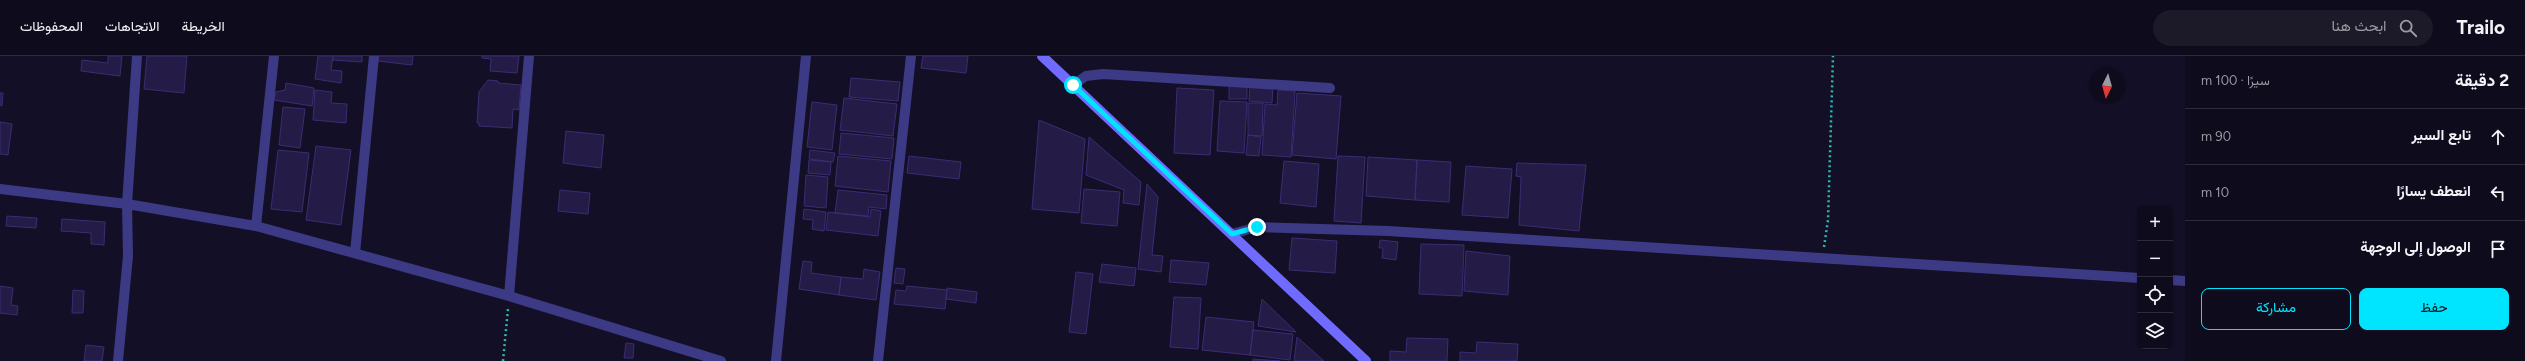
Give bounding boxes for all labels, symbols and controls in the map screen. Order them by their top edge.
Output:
search box [2153,10,2433,46]
text: Trailo [2457,16,2505,39]
text: ابحث هنا [2331,17,2387,35]
icon: search [2397,17,2419,39]
text: المحفوظات [20,18,83,35]
text: الاتجاهات [105,18,159,35]
text: الخريطة [181,18,225,35]
north arrow [2089,68,2125,104]
text: 2 دقيقة [2455,70,2509,90]
text: سيرًا · 100 m [2201,73,2270,88]
route start [1064,76,1082,94]
text: تابع السير [2411,126,2471,144]
icon: ahead [2487,126,2509,148]
text: 90 m [2201,129,2231,144]
text: انعطف يسارًا [2396,182,2471,200]
icon: left [2487,182,2509,204]
text: 10 m [2201,185,2229,200]
map controls [2137,205,2173,349]
button: + [2137,205,2173,241]
route end [1248,218,1266,236]
text: الوصول إلى الوجهة [2360,238,2471,256]
icon: arrive [2487,238,2509,260]
button: − [2137,241,2173,277]
button: locate [2137,277,2173,313]
button: مشاركة [2201,288,2351,330]
button: حفظ [2359,288,2509,330]
button: layers [2137,313,2173,349]

